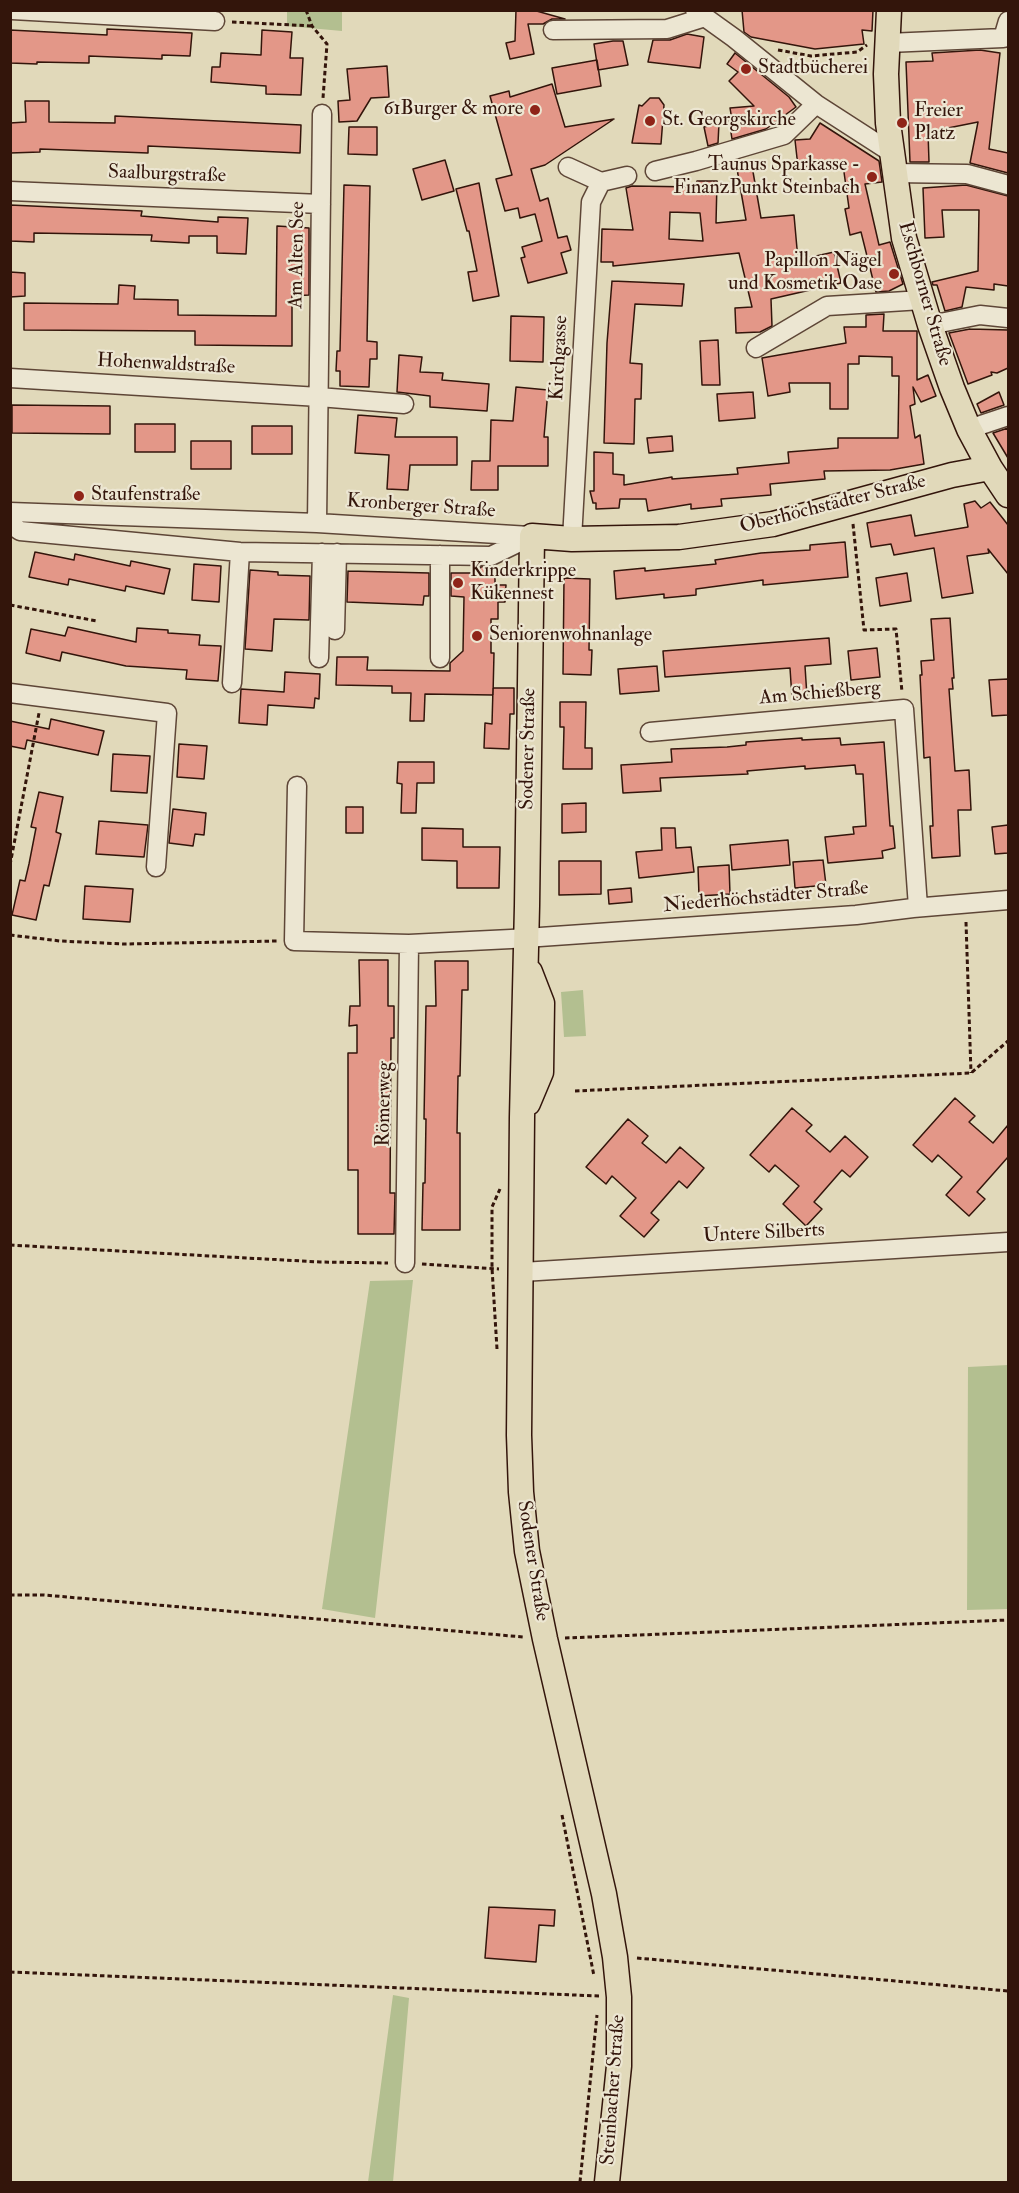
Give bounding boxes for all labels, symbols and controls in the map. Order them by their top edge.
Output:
place label: Stadtbücherei [758,57,868,81]
marker: Stadtbücherei [739,62,753,76]
place label: 61Burger & more [383,98,523,122]
place label: Freier Platz [914,100,963,147]
marker: 61Burger & more [528,103,542,117]
place label: St. Georgskirche [662,109,796,133]
marker: St. Georgskirche [643,114,657,128]
marker: Freier Platz [895,116,909,130]
place label: Taunus Sparkasse - FinanzPunkt Steinbach [673,154,860,201]
street label: Saalburgstraße [108,161,226,189]
marker: Taunus Sparkasse - FinanzPunkt Steinbach [865,170,879,184]
street label: Am Alten See [285,201,311,309]
street label: Eschborner Straße [892,219,956,369]
place label: Papillon Nägel und Kosmetik Oase [728,250,882,297]
marker: Papillon Nägel und Kosmetik Oase [887,267,901,281]
street label: Kirchgasse [546,315,574,401]
street label: Hohenwaldstraße [96,349,236,381]
street label: Oberhöchstädter Straße [738,470,928,540]
place label: Staufenstraße [91,484,200,508]
marker: Staufenstraße [72,489,86,503]
street label: Kronberger Straße [346,490,496,524]
place label: Kinderkrippe Kükennest [470,560,576,607]
marker: Kinderkrippe Kükennest [451,576,465,590]
place label: Seniorenwohnanlage [489,624,652,648]
marker: Seniorenwohnanlage [470,629,484,643]
street label: Am Schießberg [758,677,882,711]
street label: Sodener Straße [516,688,542,810]
street label: Niederhöchstädter Straße [662,877,870,919]
street label: Römerweg [372,1061,398,1147]
street label: Untere Silberts [703,1219,825,1249]
street label: Sodener Straße [511,1499,553,1623]
street label: Steinbacher Straße [597,2014,631,2166]

